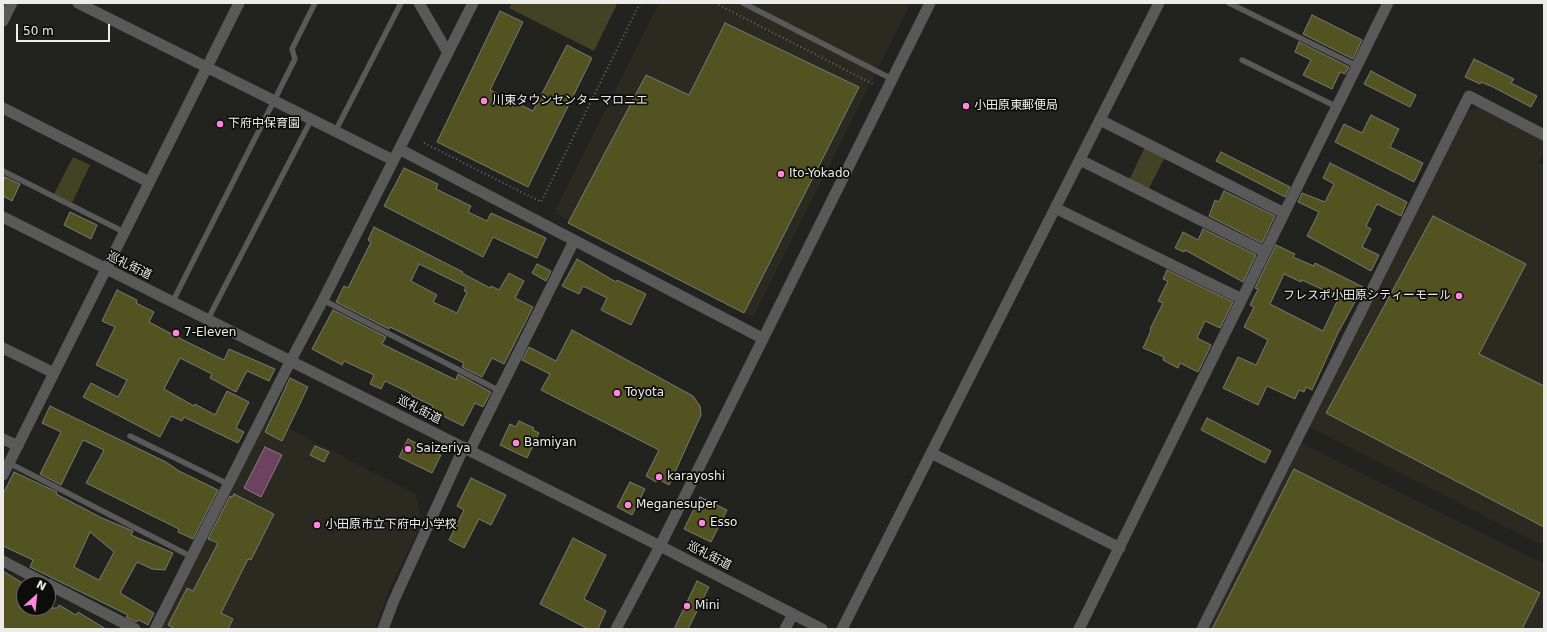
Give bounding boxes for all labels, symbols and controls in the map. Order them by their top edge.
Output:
scale bar [18,16,112,42]
text: 50 m [23,24,54,38]
place label: 川東タウンセンターマロニエ [492,94,648,108]
marker: 川東タウンセンターマロニエ [479,96,489,106]
place label: 小田原東郵便局 [974,99,1058,113]
marker: 小田原東郵便局 [961,101,971,111]
place label: 下府中保育園 [228,117,300,131]
marker: 下府中保育園 [215,119,225,129]
place label: Ito-Yokado [789,167,850,181]
marker: Ito-Yokado [776,169,786,179]
street label: 巡礼街道 [104,249,154,283]
place label: フレスポ小田原シティーモール [1283,289,1451,303]
marker: フレスポ小田原シティーモール [1454,291,1464,301]
place label: 7-Eleven [184,326,236,340]
marker: 7-Eleven [171,328,181,338]
place label: Toyota [625,386,664,400]
marker: Toyota [612,388,622,398]
street label: 巡礼街道 [394,393,444,427]
place label: Bamiyan [524,436,577,450]
marker: Bamiyan [511,438,521,448]
place label: Saizeriya [416,442,471,456]
marker: Saizeriya [403,444,413,454]
place label: karayoshi [667,470,725,484]
marker: karayoshi [654,472,664,482]
place label: Meganesuper [636,498,717,512]
marker: Meganesuper [623,500,633,510]
place label: Esso [710,516,737,530]
place label: 小田原市立下府中小学校 [325,518,457,532]
marker: Esso [697,518,707,528]
marker: 小田原市立下府中小学校 [312,520,322,530]
street label: 巡礼街道 [684,539,734,573]
north arrow [16,576,56,616]
text: N [34,578,48,594]
place label: Mini [695,599,720,613]
marker: Mini [682,601,692,611]

